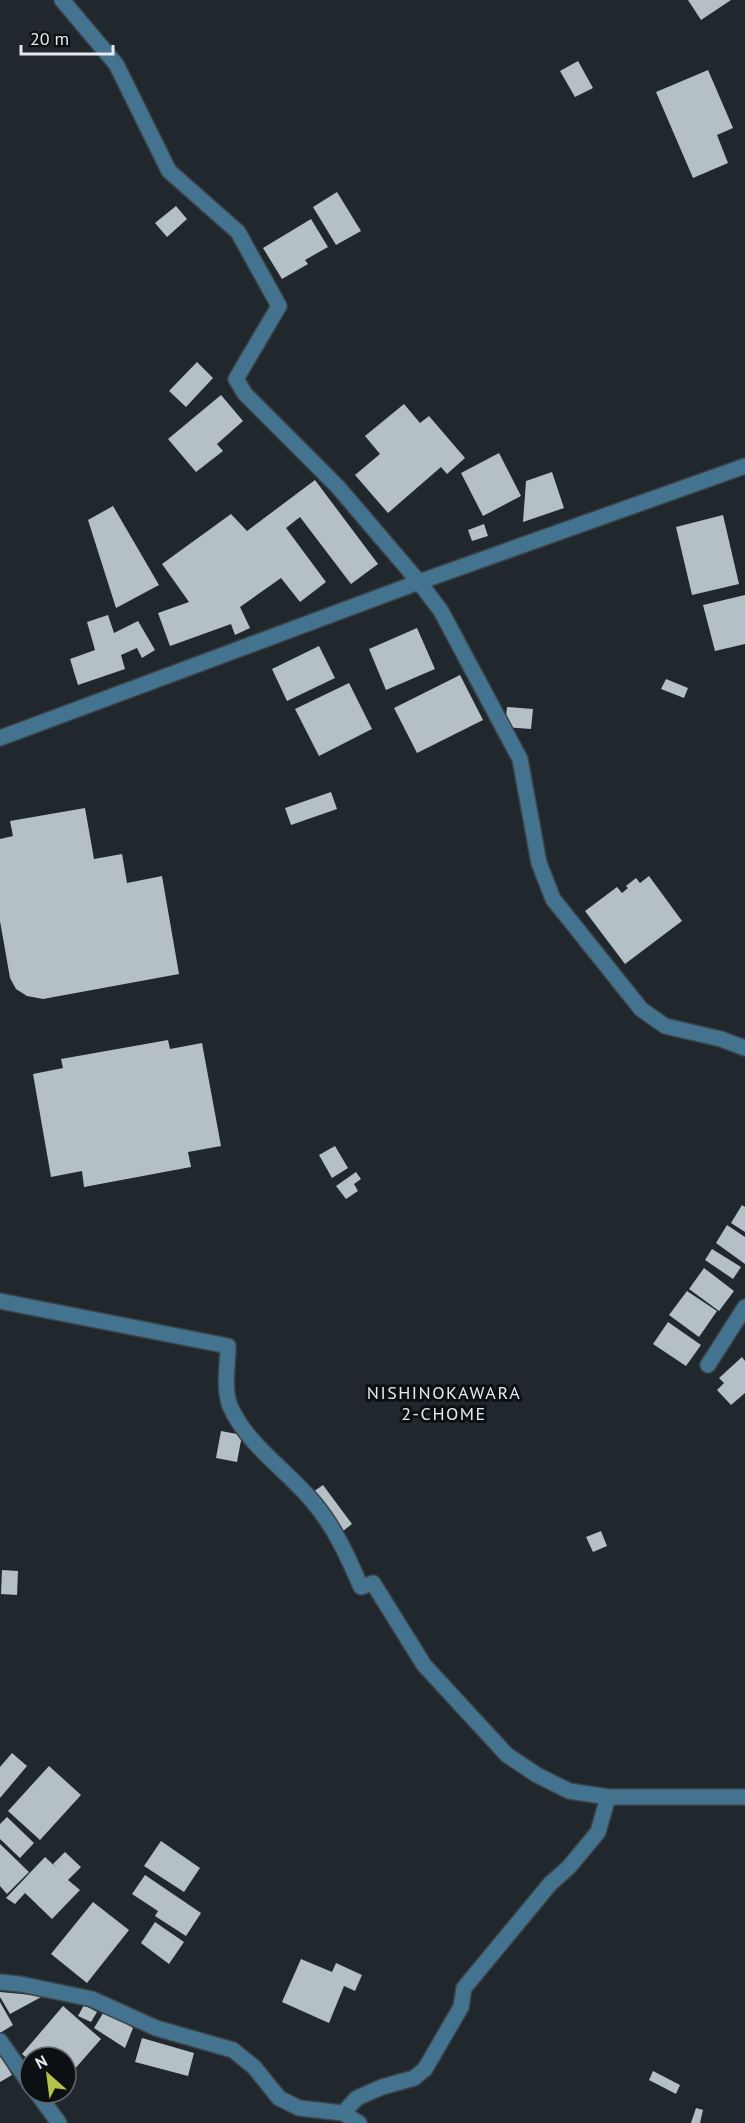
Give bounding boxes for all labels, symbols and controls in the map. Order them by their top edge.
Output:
scale bar [21,18,112,56]
text: 20 m [30,27,69,50]
district label: NISHINOKAWARA 2-CHOME [367,1381,521,1425]
north arrow [18,2045,78,2105]
text: N [32,2050,50,2073]

